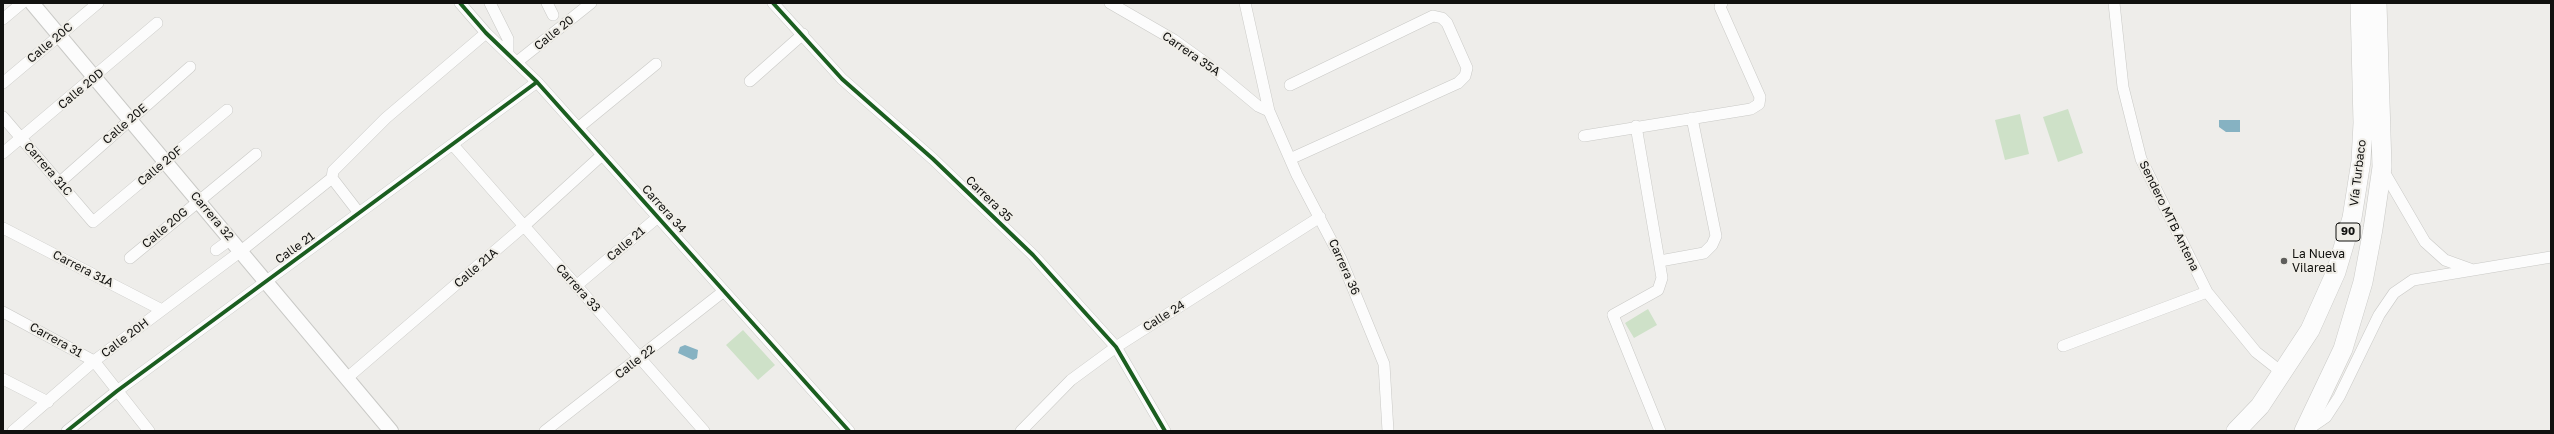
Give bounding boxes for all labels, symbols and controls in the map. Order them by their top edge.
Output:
street label: Calle 20 [531,13,577,53]
street label: Calle 20C [24,20,76,66]
street label: Carrera 35A [1159,29,1223,79]
street label: Calle 20D [55,66,107,112]
street label: Calle 20E [100,101,150,147]
street label: Carrera 31C [21,139,75,199]
street label: Vía Turbaco [2347,139,2369,207]
street label: Calle 20F [135,143,185,189]
street label: Sendero MTB Antena [2136,158,2202,274]
street label: Carrera 35 [963,173,1015,225]
street label: Carrera 34 [639,182,689,236]
street label: Carrera 32 [187,189,237,243]
street label: Calle 20G [139,205,191,251]
road number: 90 [2336,223,2360,241]
street label: Calle 21 [604,224,648,264]
street label: Calle 21 [272,229,318,267]
street label: Carrera 36 [1325,237,1363,297]
street label: Calle 21A [451,245,501,291]
place label: La Nueva Vilareal [2292,247,2345,275]
street label: Carrera 31A [50,248,116,290]
marker: La Nueva Vilareal [2279,256,2289,266]
street label: Carrera 33 [553,261,603,315]
street label: Calle 24 [1140,298,1188,334]
street label: Calle 20H [98,315,152,361]
street label: Carrera 31 [27,320,85,360]
street label: Calle 22 [612,342,658,382]

